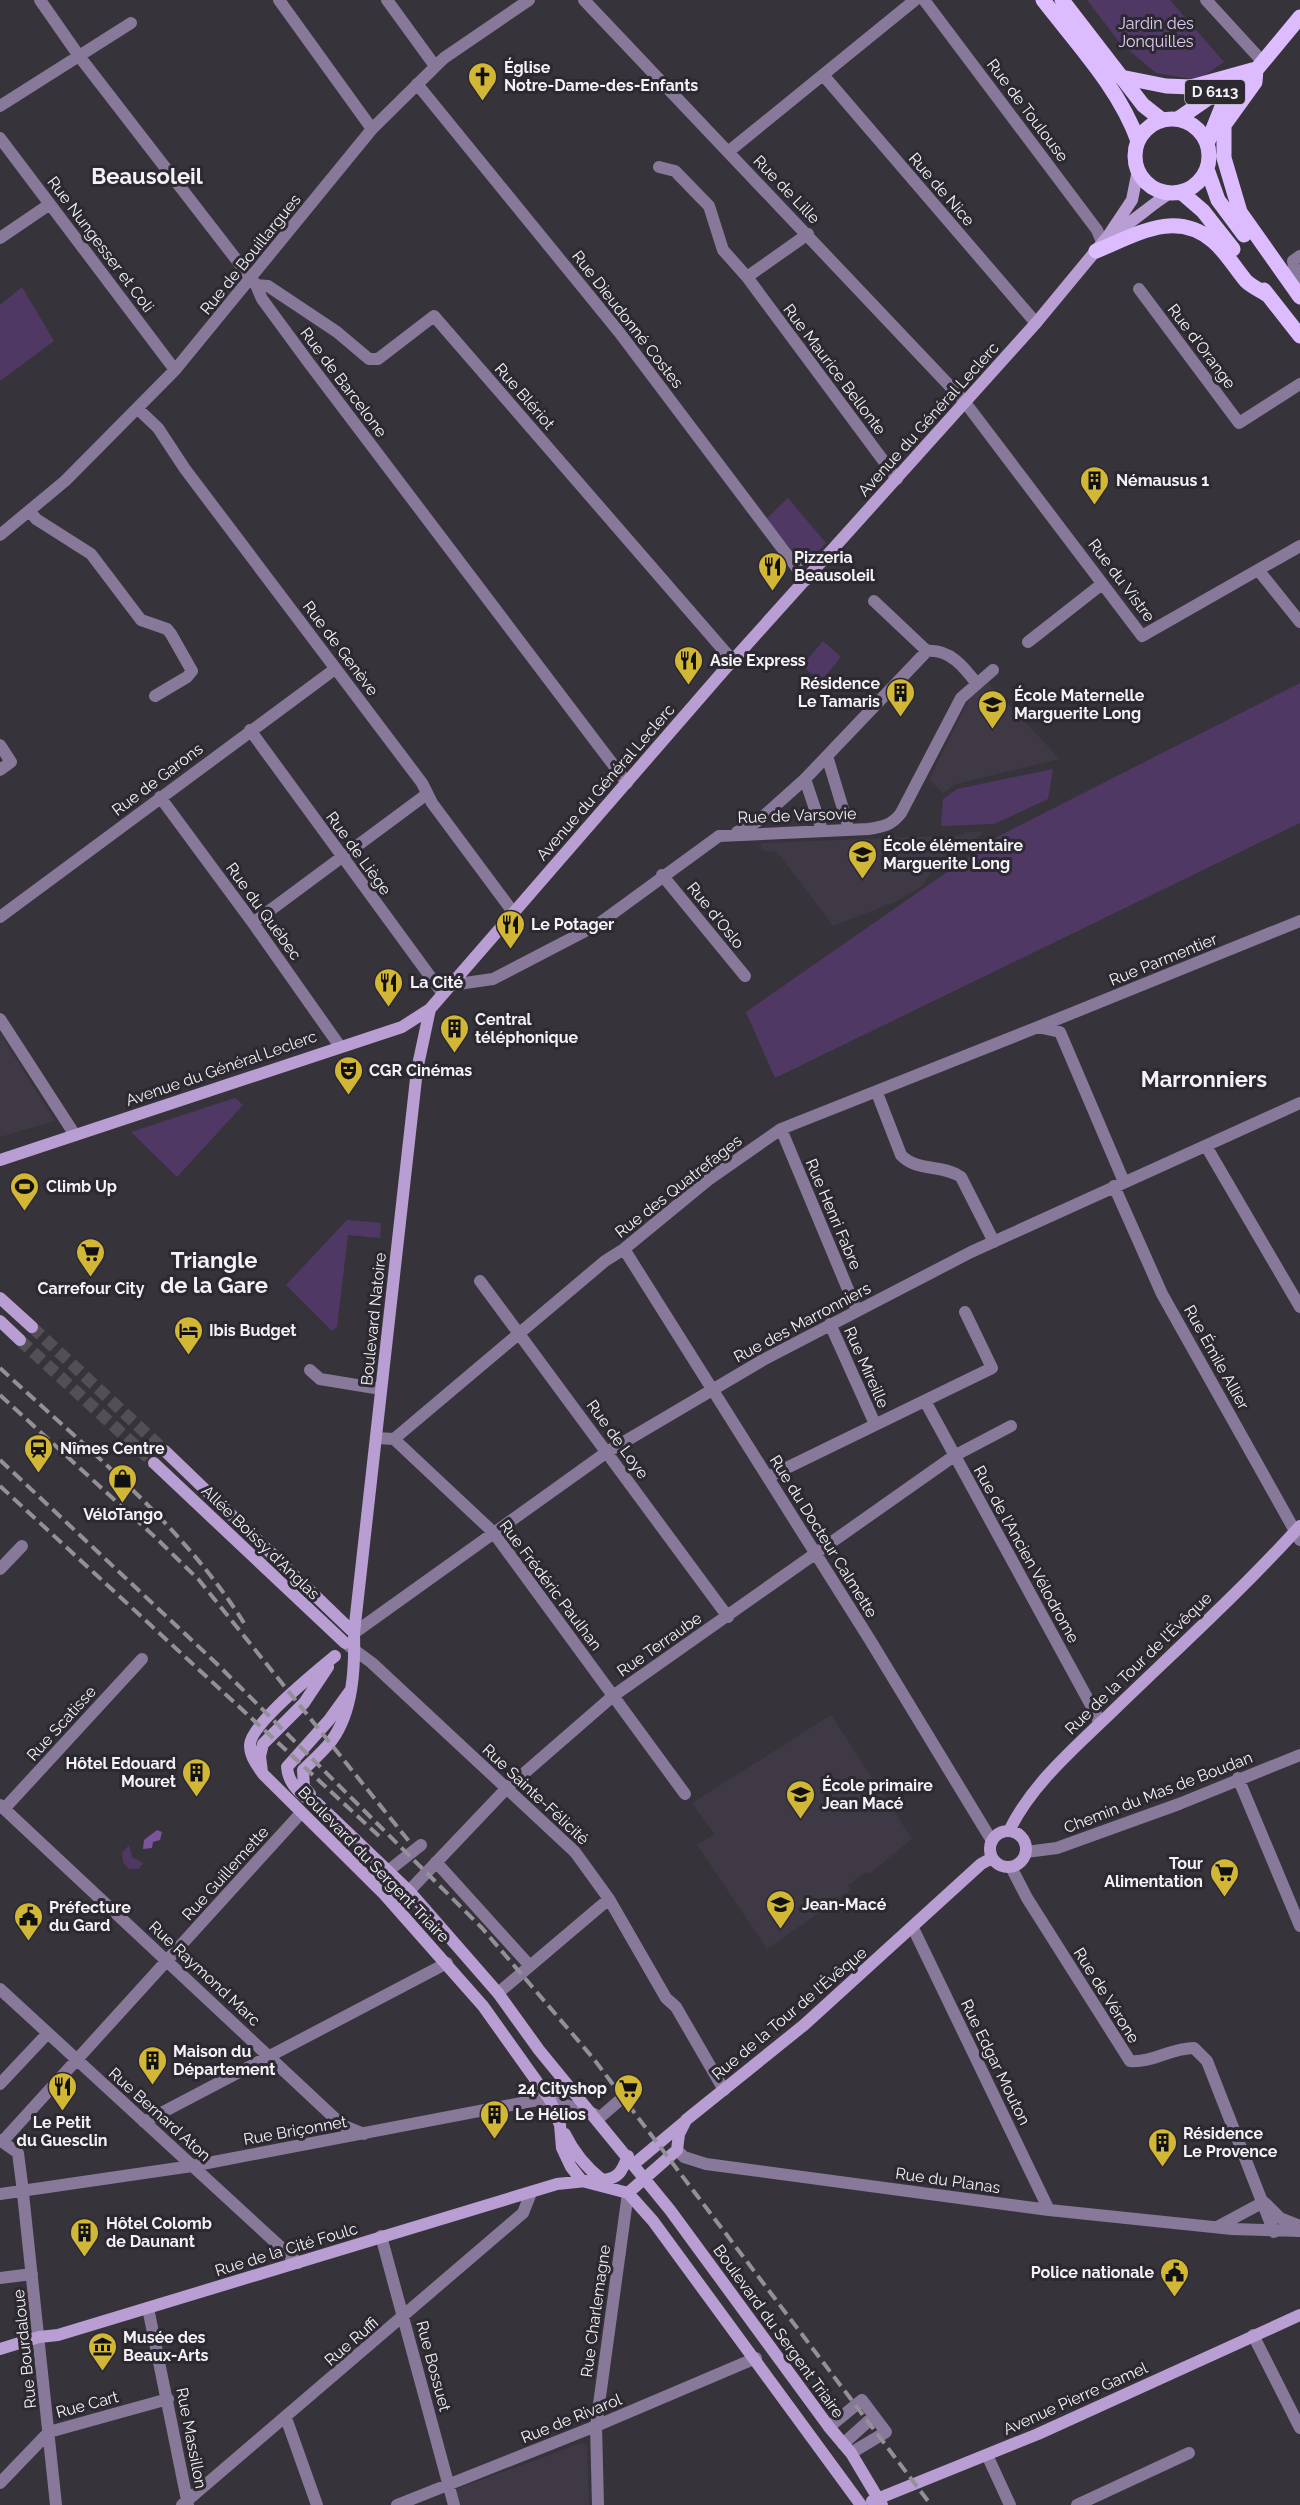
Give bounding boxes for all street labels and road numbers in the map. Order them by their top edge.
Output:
street label: Rue de Toulouse [983,55,1072,165]
road number: D 6113 [1185,80,1245,104]
street label: Rue de Nice [905,149,979,230]
street label: Rue de Lille [749,151,824,227]
street label: Rue Nungesser et Coli [43,173,158,316]
street label: Rue de Bouillargues [196,190,305,318]
street label: Rue Dieudonné Costes [568,247,687,392]
street label: Rue Maurice Bellonte [779,300,890,438]
street label: Rue d'Orange [1164,300,1240,392]
street label: Rue de Barcelone [296,324,391,441]
street label: Avenue du Général Leclerc [854,338,1003,500]
street label: Rue Blériot [491,359,559,434]
street label: Rue du Vistre [1084,535,1159,625]
street label: Rue de Genève [299,597,382,699]
street label: Avenue du Général Leclerc [532,700,679,864]
street label: Rue de Garons [108,739,207,820]
street label: Rue de Varsovie [737,804,857,827]
street label: Rue de Liège [322,808,395,899]
street label: Rue du Québec [222,859,305,964]
street label: Rue d'Oslo [683,878,748,952]
street label: Rue Parmentier [1106,929,1220,990]
street label: Avenue du Général Leclerc [123,1027,319,1110]
street label: Rue des Quatrefages [611,1131,746,1242]
street label: Rue Henri Fabre [802,1156,865,1272]
street label: Boulevard Natoire [357,1252,390,1386]
street label: Rue des Marronniers [730,1278,874,1367]
street label: Rue Émile Allier [1180,1301,1254,1413]
street label: Rue Mireille [840,1324,893,1411]
street label: Rue de Loye [583,1396,653,1482]
street label: Rue du Docteur Calmette [766,1451,881,1621]
street label: Rue de l'Ancien Vélodrome [970,1462,1083,1646]
street label: Allée Boissy d'Anglas [198,1481,324,1604]
street label: Rue Frédéric Paulhan [495,1516,606,1654]
street label: Rue de la Tour de l'Évêque [1060,1588,1216,1738]
street label: Rue Terraube [613,1608,705,1681]
street label: Rue Scatisse [23,1682,100,1765]
street label: Rue Sainte-Félicité [478,1740,593,1849]
street label: Chemin du Mas de Boudan [1061,1748,1255,1837]
street label: Boulevard du Sergent Triaire [294,1782,453,1946]
street label: Rue Guillemette [178,1822,273,1924]
street label: Rue Raymond Marc [145,1917,264,2030]
street label: Rue de la Tour de l'Évêque [707,1942,871,2084]
street label: Rue de Vérone [1070,1944,1144,2047]
street label: Rue Edgar Mouton [957,1996,1034,2128]
street label: Rue Bernard Aton [105,2064,215,2165]
street label: Rue Briçonnet [242,2112,349,2149]
street label: Rue du Planas [894,2164,1002,2197]
street label: Rue de la Cité Foulc [213,2219,360,2280]
street label: Boulevard du Sergent Triaire [709,2241,848,2422]
street label: Rue Charlemagne [577,2244,614,2379]
street label: Rue Bourdaloue [9,2288,40,2410]
street label: Rue Ruffi [321,2313,382,2370]
street label: Rue Bossuet [412,2319,455,2414]
street label: Avenue Pierre Gamel [1000,2358,1151,2439]
street label: Rue Massillon [172,2386,211,2490]
street label: Rue Cart [54,2387,121,2422]
street label: Rue de Rivarol [518,2389,625,2447]

